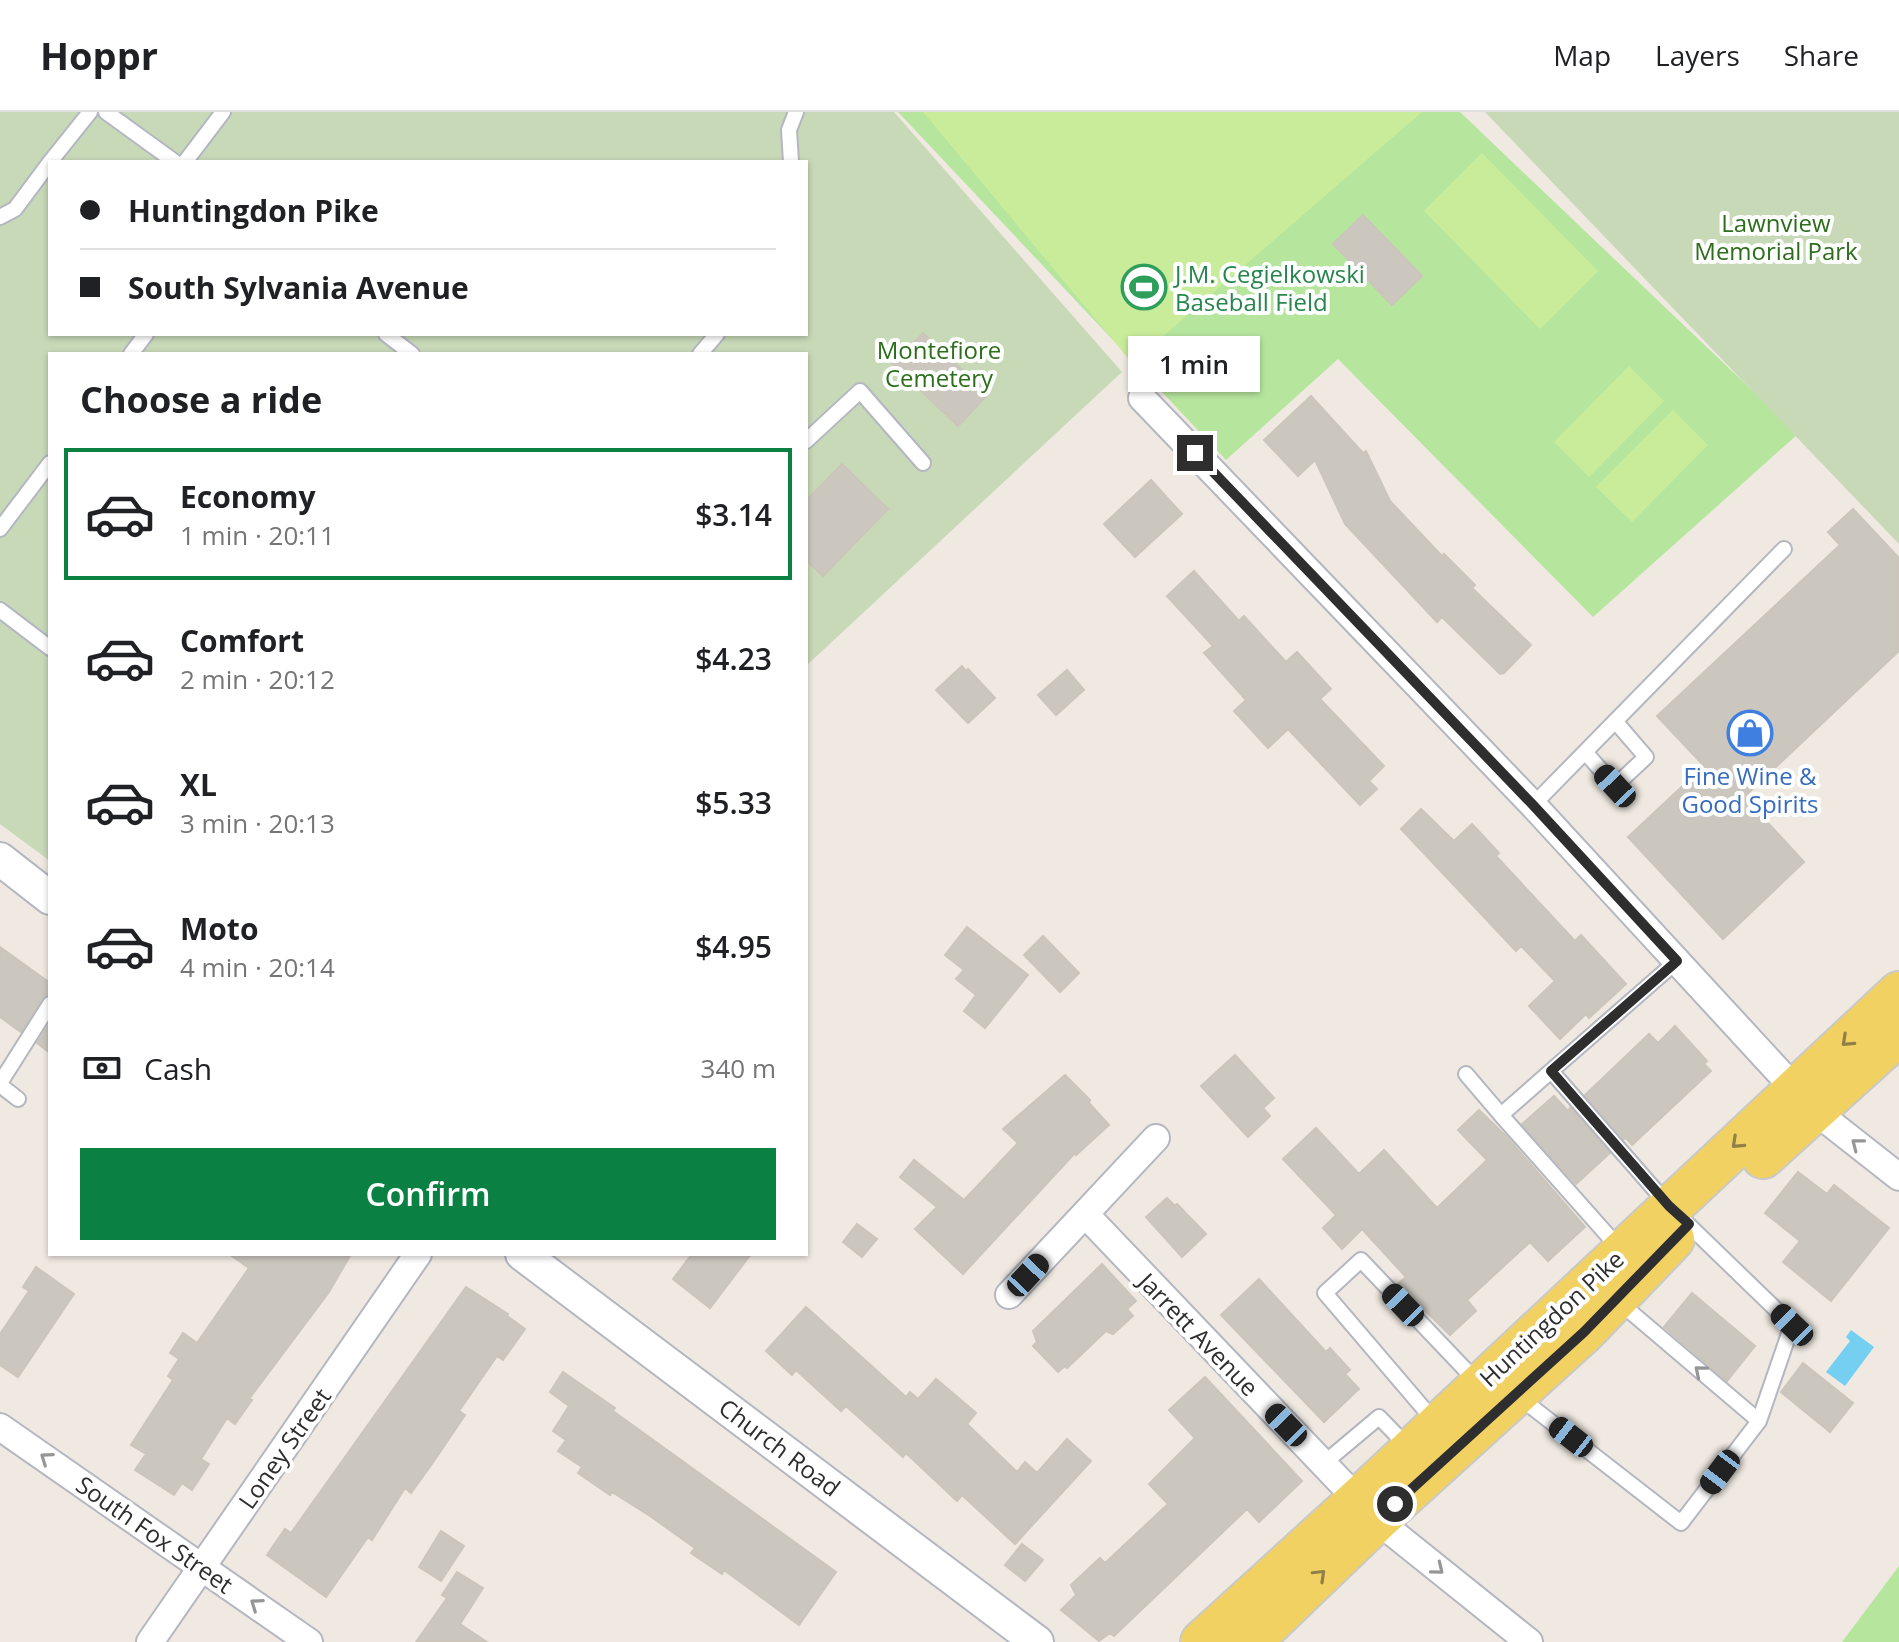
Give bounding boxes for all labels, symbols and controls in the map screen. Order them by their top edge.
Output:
text: Hoppr [40,29,158,81]
text: Map [1553,36,1611,74]
text: Layers [1655,36,1740,74]
text: Share [1784,36,1859,74]
text: Huntingdon Pike [128,190,379,231]
park label: Lawnview Memorial Park [1694,206,1858,267]
place label: J.M. Cegielkowski Baseball Field [1173,257,1365,318]
sports icon: J.M. Cegielkowski Baseball Field [1120,263,1168,311]
text: South Sylvania Avenue [128,267,469,308]
park label: Montefiore Cemetery [877,333,1001,394]
callout: 1 min [1129,337,1261,393]
text: 1 min [1159,346,1229,382]
text: Choose a ride [80,375,322,424]
route end [1177,435,1213,471]
text: Economy [180,476,316,517]
icon: car [84,478,156,550]
text: $3.14 [695,494,772,535]
text: 1 min · 20:11 [180,517,335,553]
text: Comfort [180,620,304,661]
icon: car [84,622,156,694]
text: $4.23 [695,638,772,679]
text: 2 min · 20:12 [180,661,335,697]
shop icon: Fine Wine & Good Spirits [1726,709,1774,757]
place label: Fine Wine & Good Spirits [1681,759,1819,820]
car [1590,760,1640,812]
text: XL [180,764,217,805]
icon: car [84,766,156,838]
text: $5.33 [695,782,772,823]
text: 3 min · 20:13 [180,805,335,841]
text: Moto [180,908,258,949]
icon: car [84,910,156,982]
text: $4.95 [695,926,772,967]
text: 4 min · 20:14 [180,949,335,985]
one-way arrow [1841,1032,1856,1046]
icon: cash [80,1046,124,1090]
text: Cash [144,1048,212,1089]
text: 340 m [701,1050,776,1086]
one-way arrow [1732,1133,1747,1147]
one-way arrow [1852,1139,1866,1154]
button: Confirm [80,1148,776,1240]
street label: Huntingdon Pike [1472,1242,1630,1394]
car [1003,1249,1053,1301]
street label: Jarrett Avenue [1130,1264,1266,1403]
car [1378,1279,1428,1331]
car [1766,1300,1818,1350]
one-way arrow [1694,1366,1709,1381]
street label: Loney Street [230,1381,338,1515]
street label: Church Road [713,1390,847,1504]
car [1261,1399,1311,1451]
car [1545,1413,1597,1461]
car [1696,1446,1744,1498]
one-way arrow [41,1453,55,1468]
street label: South Fox Street [70,1468,240,1600]
route start [1377,1486,1413,1522]
one-way arrow [1429,1559,1443,1574]
one-way arrow [1310,1571,1325,1585]
one-way arrow [250,1599,264,1614]

